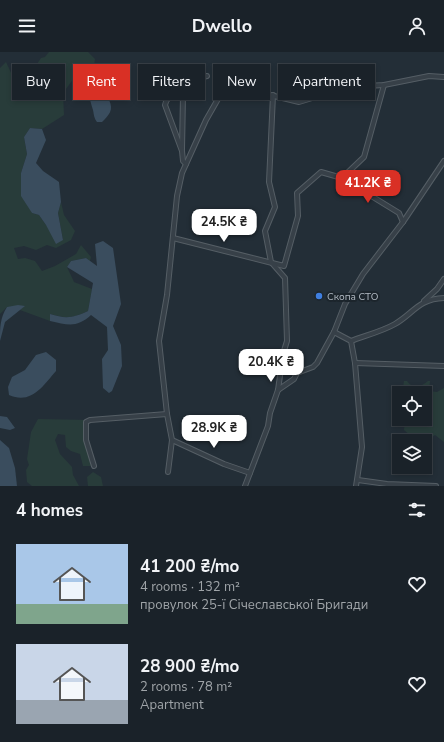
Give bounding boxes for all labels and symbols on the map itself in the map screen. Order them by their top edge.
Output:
pin: 41.2K ₴ [331,170,405,204]
pin: 24.5K ₴ [187,209,261,243]
place label: Скопа СТО [327,290,379,304]
marker: Скопа СТО [314,291,324,301]
pin: 20.4K ₴ [234,349,308,383]
pin: 28.9K ₴ [177,415,251,449]

